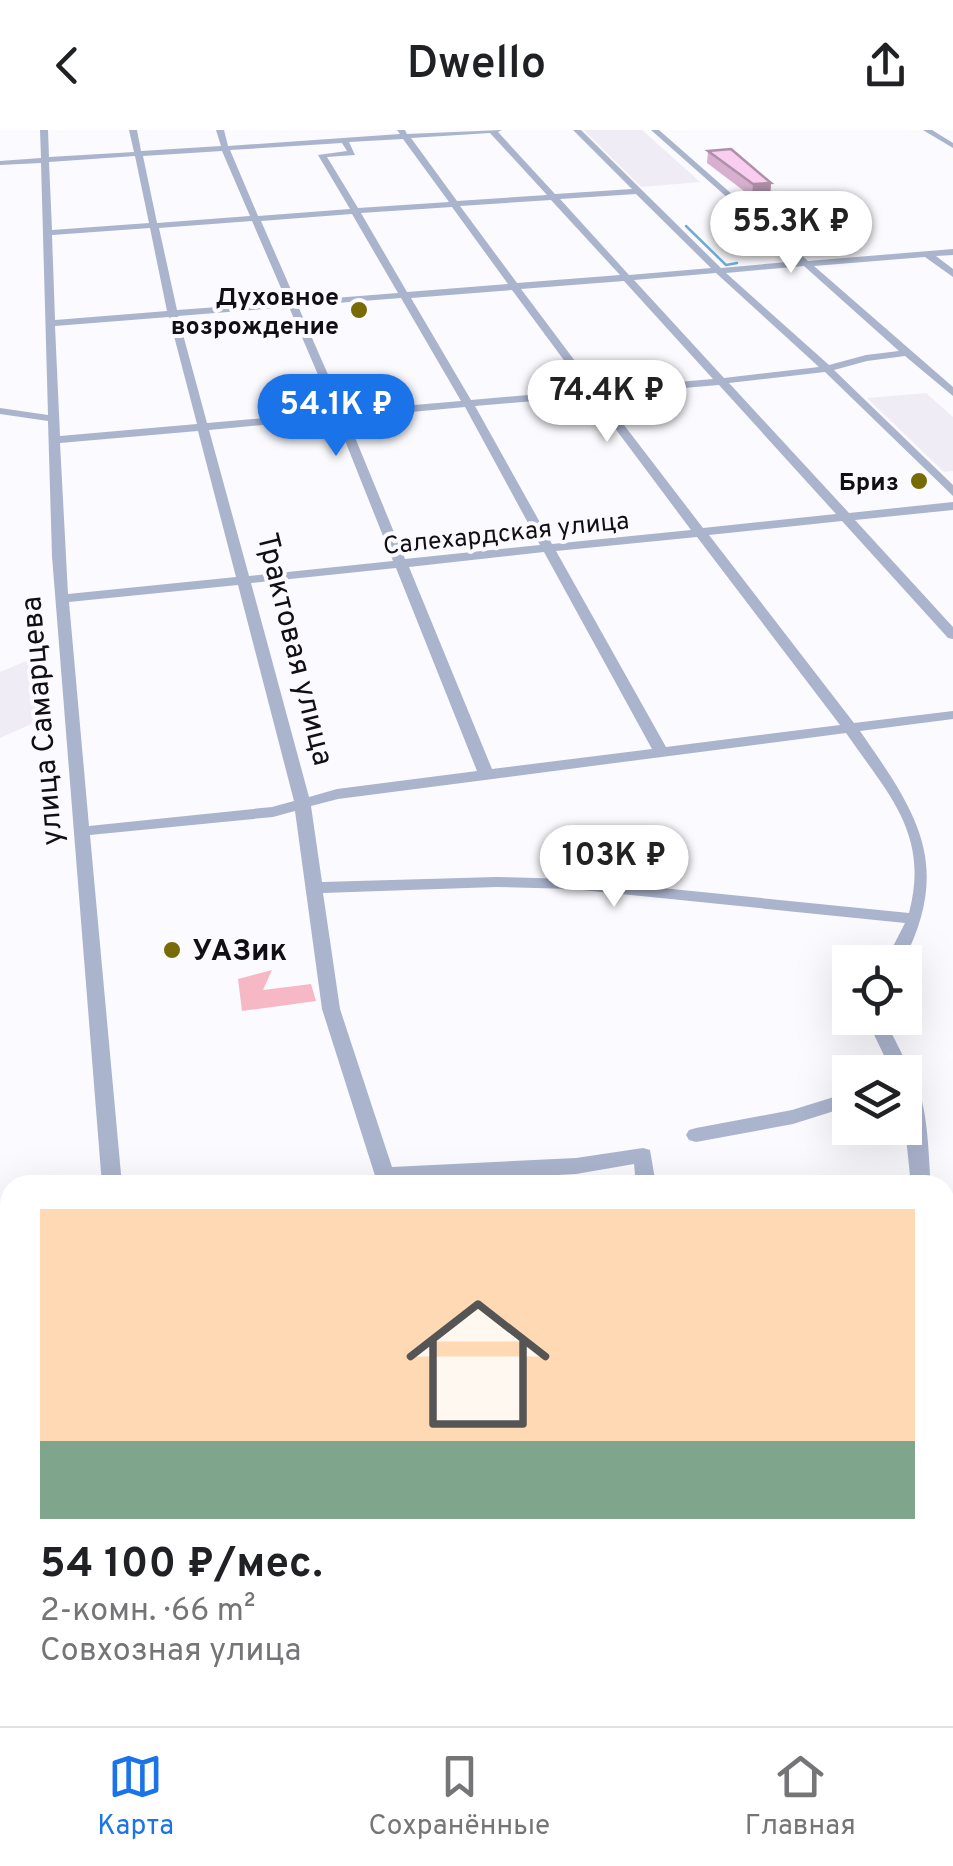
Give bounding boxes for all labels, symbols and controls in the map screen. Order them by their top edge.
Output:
text: Dwello [407,37,546,94]
icon: back [40,38,95,93]
icon: share [858,38,913,93]
pin: 55.3K ₽ [699,191,883,276]
text: 55.3K ₽ [732,203,850,243]
place label: Духовное возрождение [171,283,339,344]
marker: Духовное возрождение [348,299,370,321]
pin: 74.4K ₽ [515,360,699,445]
text: 74.4K ₽ [549,372,665,412]
pin: 54.1K ₽ [244,374,428,459]
text: 54.1K ₽ [280,386,392,426]
place label: Бриз [839,468,899,500]
marker: Бриз [908,470,930,492]
street label: Салехардская улица [382,506,631,564]
street label: Трактовая улица [247,529,340,770]
street label: улица Самарцева [14,595,73,847]
pin: 103K ₽ [533,825,695,910]
text: 103K ₽ [562,837,666,877]
place label: УАЗик [192,934,287,971]
marker: УАЗик [161,939,183,961]
map controls [832,945,922,1145]
button: locate [832,945,922,1035]
button: layers [832,1055,922,1145]
icon: home [388,1274,568,1454]
text: 54 100 ₽/мес. [40,1539,323,1592]
text: 2-комн. · 66 m² [40,1592,256,1632]
text: Совхозная улица [40,1632,301,1672]
tab: Карта [97,1749,174,1845]
tab: Сохранённые [369,1749,550,1845]
tab: Главная [745,1749,856,1845]

